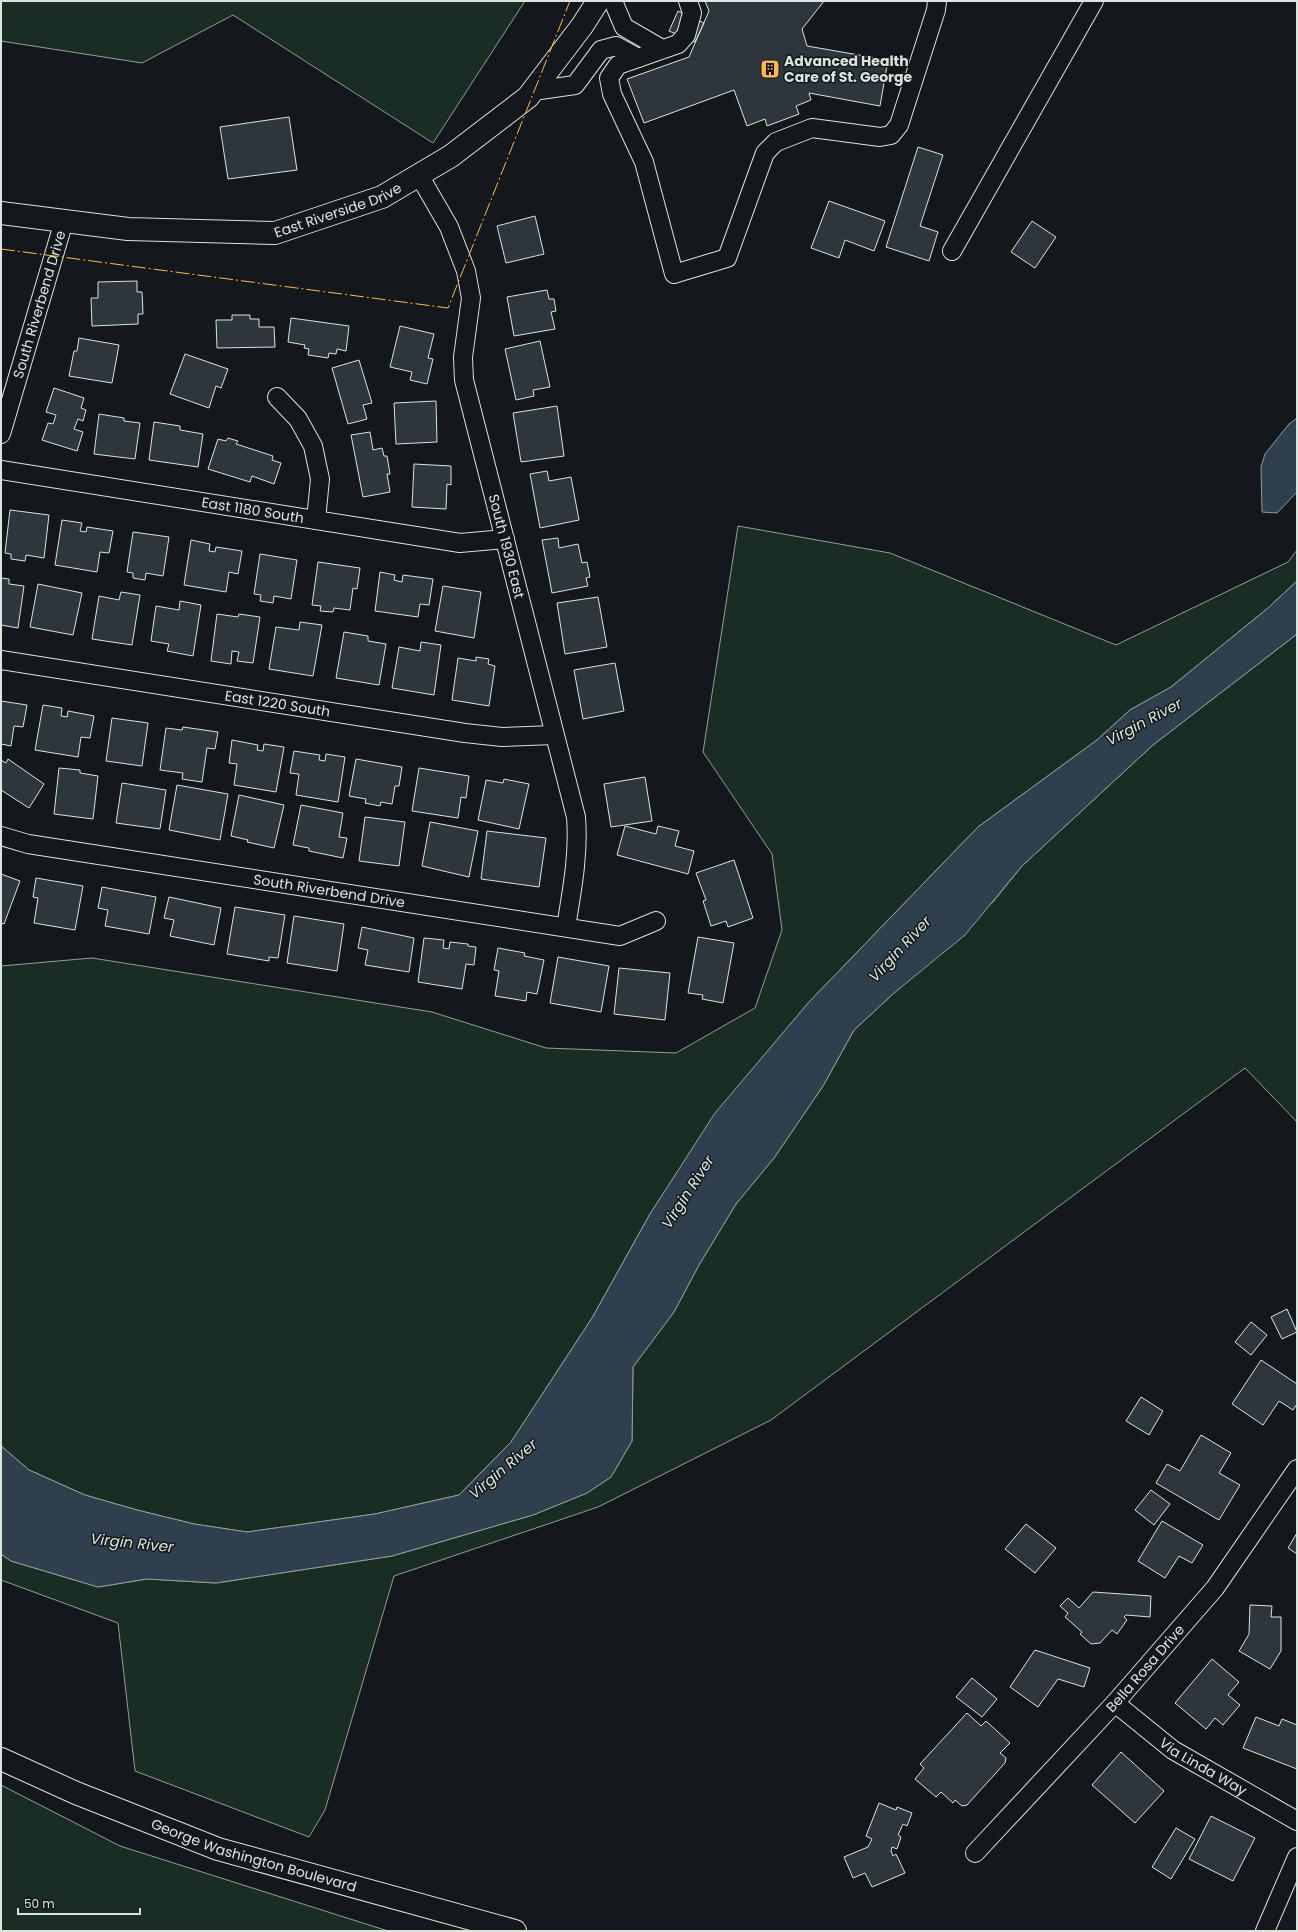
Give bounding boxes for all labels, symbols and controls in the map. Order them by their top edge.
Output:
place label: Advanced Health Care of St. George [784,51,913,87]
building icon: Advanced Health Care of St. George [759,58,781,80]
street label: East Riverside Drive [272,177,406,243]
street label: South Riverbend Drive [8,228,71,381]
street label: East 1180 South [200,492,305,528]
street label: South 1930 East [484,492,530,601]
street label: East 1220 South [224,685,332,722]
water label: Virgin River [1102,693,1186,750]
street label: South Riverbend Drive [252,869,407,913]
water label: Virgin River [863,911,936,986]
water label: Virgin River [656,1151,719,1232]
water label: Virgin River [464,1433,542,1503]
water label: Virgin River [89,1528,175,1557]
street label: Bella Rosa Drive [1101,1620,1189,1717]
street label: Via Linda Way [1155,1733,1251,1800]
street label: George Washington Boulevard [148,1814,359,1897]
scale bar [18,1890,140,1916]
text: 50 m [24,1895,55,1912]

